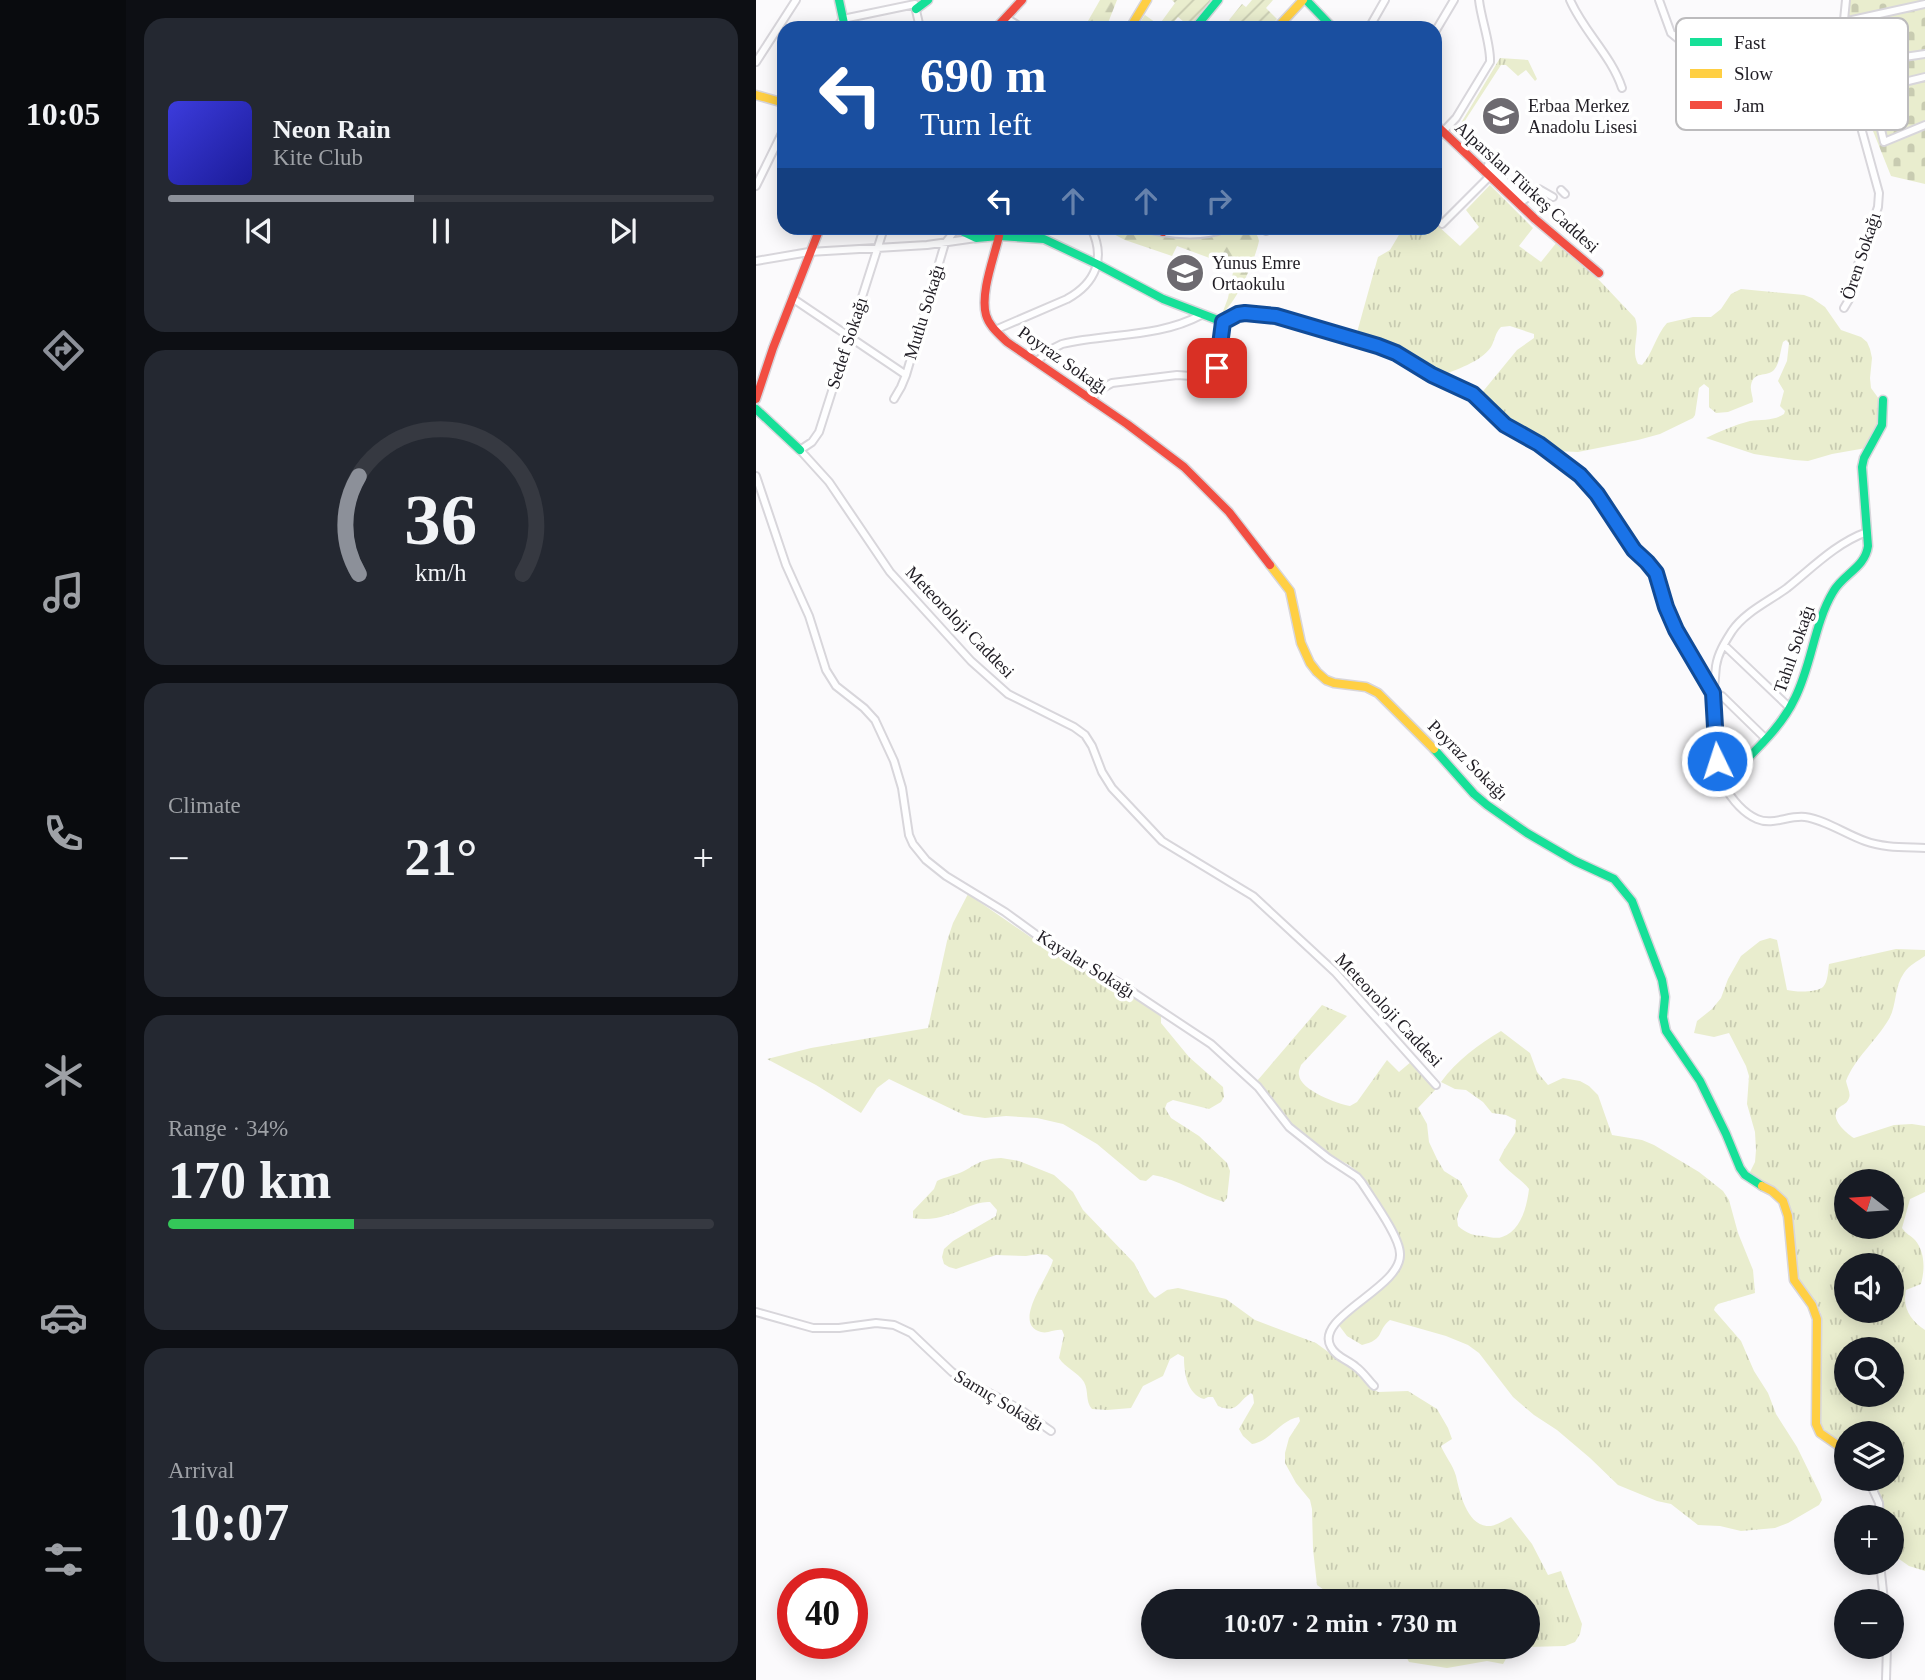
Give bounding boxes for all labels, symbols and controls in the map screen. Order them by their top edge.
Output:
legend [1676,18,1908,130]
text: Fast [1734,32,1766,53]
text: 690 m [920,48,1047,103]
icon: left [805,49,896,140]
text: Slow [1734,63,1773,84]
school or university icon: Erbaa Merkez Anadolu Lisesi [1480,95,1522,137]
text: Jam [1734,95,1765,116]
text: 10:05 [26,96,100,132]
place label: Erbaa Merkez Anadolu Lisesi [1528,96,1638,137]
text: Turn left [920,106,1032,142]
text: Neon Rain [273,115,391,144]
street label: Alparslan Türkeş Caddesi [1451,117,1603,257]
text: Kite Club [273,145,363,170]
icon: left [981,182,1019,220]
icon: ahead [1054,182,1092,220]
icon: ahead [1127,182,1165,220]
icon: right [1200,182,1238,220]
street label: Ören Sokağı [1838,210,1884,302]
icon: previous [240,212,278,250]
icon: pause [422,212,460,250]
icon: next [604,212,642,250]
school or university icon: Yunus Emre Ortaokulu [1164,252,1206,294]
place label: Yunus Emre Ortaokulu [1212,253,1301,294]
street label: Mutlu Sokağı [900,262,948,362]
street label: Sedef Sokağı [823,295,871,391]
street label: Poyraz Sokağı [1014,322,1112,398]
icon: directions [39,326,88,375]
pin [1187,338,1247,398]
icon: arrive [1198,349,1236,387]
text: 36 [405,479,477,560]
text: km/h [415,558,467,585]
street label: Meteoroloji Caddesi [902,562,1018,682]
icon: music [39,568,88,617]
street label: Tahıl Sokağı [1770,603,1818,695]
street label: Poyraz Sokağı [1424,716,1512,804]
position arrow [1680,724,1754,798]
text: Climate [168,793,241,818]
icon: phone [39,809,88,858]
text: 21° [405,829,477,886]
text: − [168,837,189,879]
text: + [693,837,714,879]
street label: Kayalar Sokağı [1033,926,1139,1002]
street label: Meteoroloji Caddesi [1331,949,1447,1071]
icon: climate [39,1051,88,1100]
text: Range · 34% [168,1116,288,1141]
text: 170 km [168,1152,331,1209]
north arrow [1834,1169,1904,1239]
map controls [1834,1169,1904,1659]
button: sound [1834,1253,1904,1323]
icon: car [39,1293,88,1342]
button: search [1834,1337,1904,1407]
street label: Sarnıç Sokağı [951,1366,1047,1434]
button: layers [1834,1421,1904,1491]
text: Arrival [168,1458,234,1483]
text: 10:07 [168,1494,289,1551]
button: + [1834,1505,1904,1575]
icon: filters [39,1535,88,1584]
speed limit sign: 40 [777,1568,868,1659]
button: − [1834,1589,1904,1659]
text: 10:07 · 2 min · 730 m [1224,1609,1458,1638]

